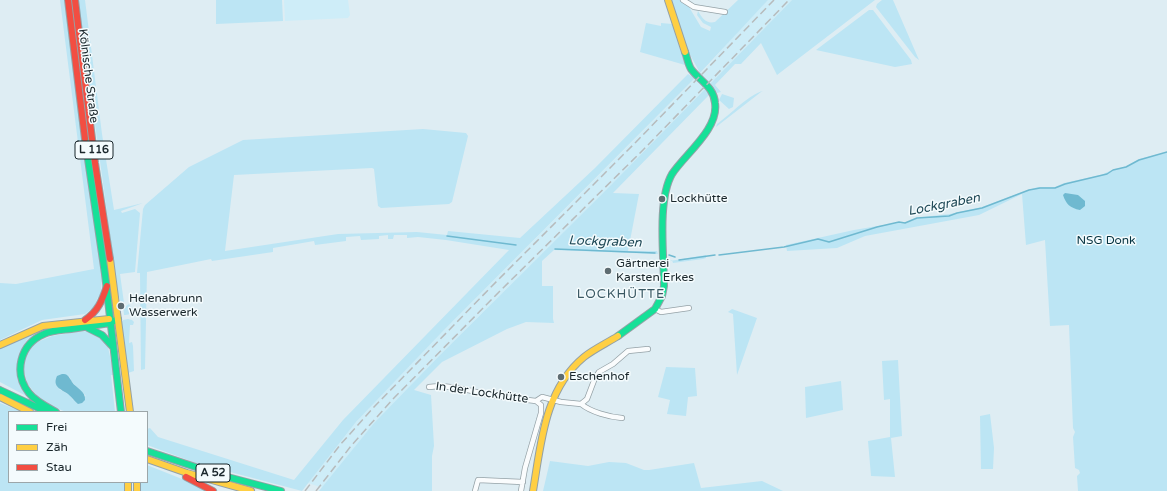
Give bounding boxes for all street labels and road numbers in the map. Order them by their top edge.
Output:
street label: Kölnische Straße [75,28,101,124]
road number: L 116 [75,141,113,159]
street label: In der Lockhütte [435,379,529,407]
road number: A 52 [196,464,230,482]

